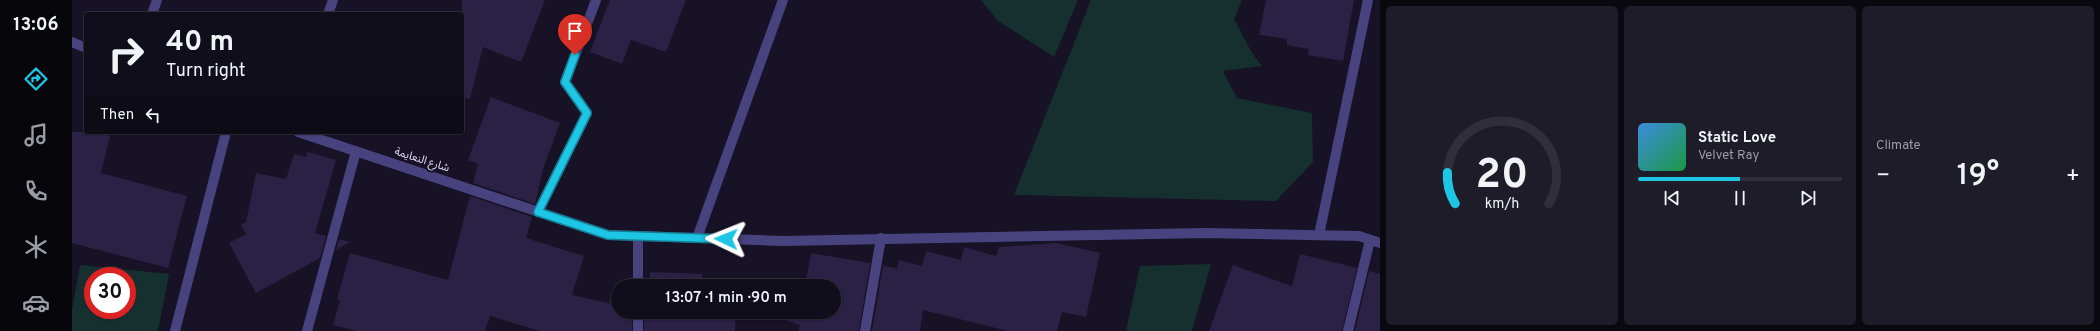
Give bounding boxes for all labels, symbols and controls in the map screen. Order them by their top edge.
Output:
text: 13:06 [13,14,59,37]
pin [558,14,592,55]
icon: arrive [564,20,586,42]
text: 40 m [166,25,234,61]
icon: right [100,28,152,80]
text: Turn right [166,60,246,83]
icon: directions [22,65,50,93]
icon: left [142,104,164,126]
text: Then [100,106,134,125]
icon: music [22,121,50,149]
text: Static Love [1698,129,1776,148]
text: Climate [1876,138,1921,154]
street label: شارع النعايمة [393,145,452,176]
text: Velvet Ray [1698,148,1759,164]
text: 20 [1476,149,1528,202]
text: 19° [1957,158,1999,195]
text: − [1876,163,1890,190]
text: + [2066,163,2080,190]
icon: phone [22,177,50,205]
icon: previous [1661,187,1683,209]
icon: pause [1729,187,1751,209]
icon: next [1797,187,1819,209]
text: km/h [1485,194,1519,212]
position arrow [705,218,747,260]
icon: climate [22,233,50,261]
speed limit sign: 30 [84,267,136,319]
icon: car [22,289,50,317]
text: 13:07 · 1 min · 90 m [665,289,787,308]

